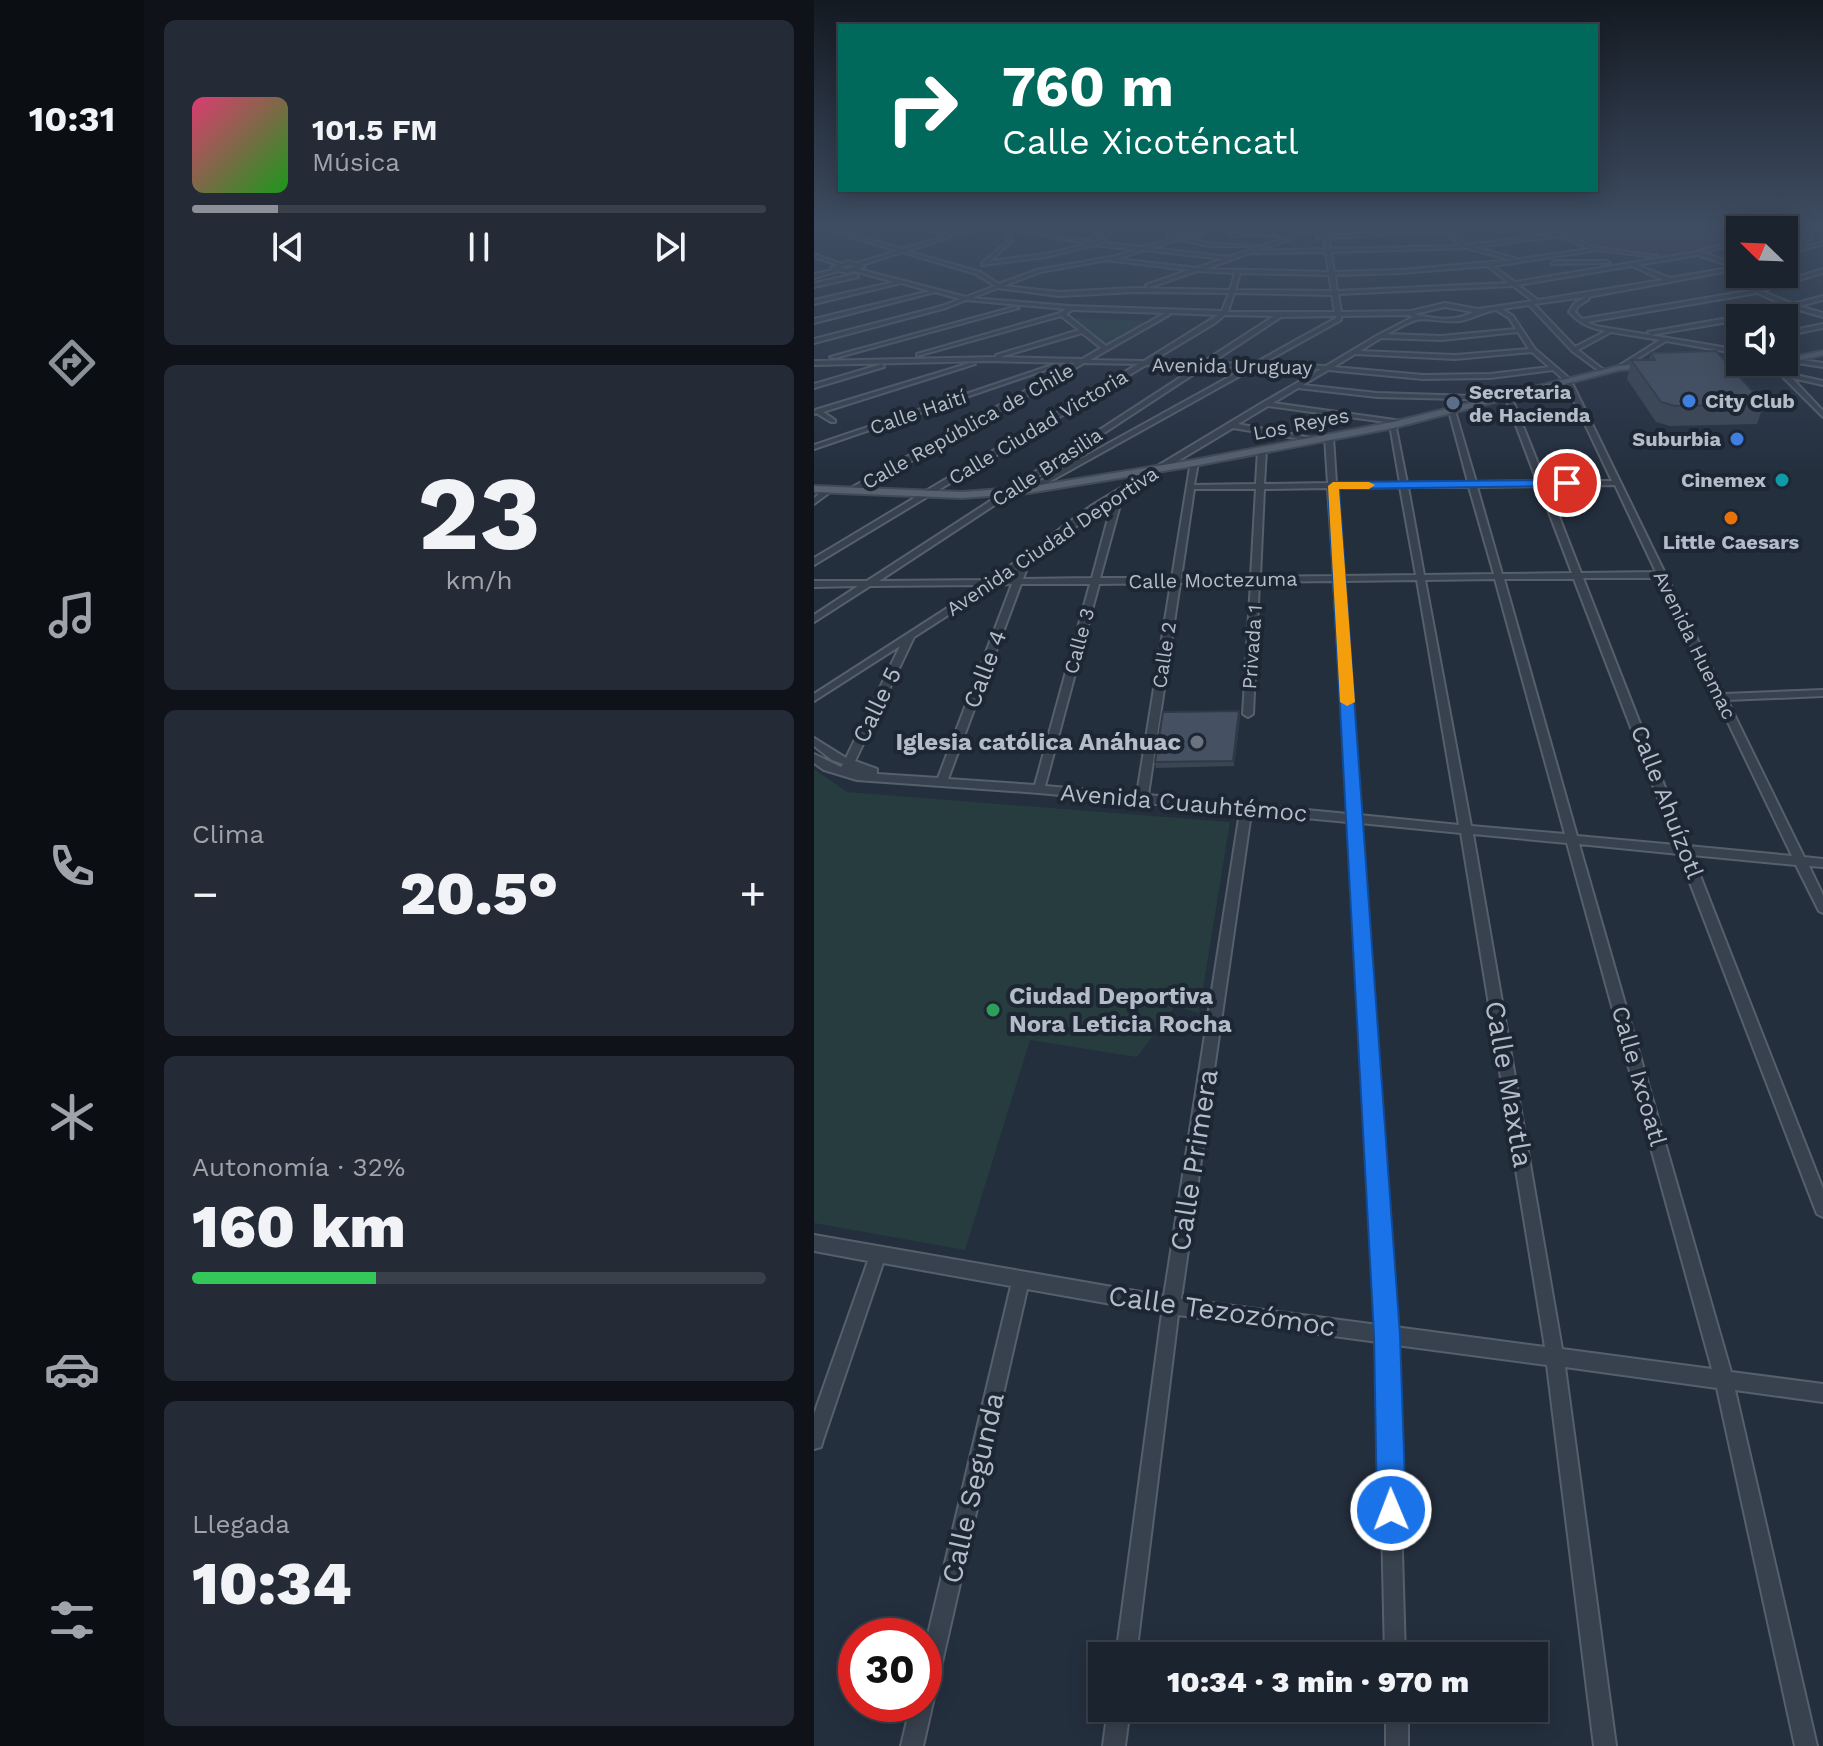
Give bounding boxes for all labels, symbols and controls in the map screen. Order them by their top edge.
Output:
text: 760 m [1002,54,1174,120]
icon: right [870,56,974,160]
text: 10:31 [29,98,115,140]
text: 101.5 FM [312,112,438,147]
text: Calle Xicoténcatl [1002,121,1298,163]
text: Música [312,147,400,177]
north arrow [1726,216,1798,288]
map controls [1726,216,1798,376]
icon: previous [266,225,310,269]
icon: pause [457,225,501,269]
icon: next [648,225,692,269]
button: sound [1726,304,1798,376]
icon: directions [44,335,100,391]
street label: Avenida Uruguay [1151,353,1313,379]
street label: Calle República de Chile [858,358,1078,494]
street label: Calle Ciudad Victoria [944,364,1132,490]
place label: Secretaria de Hacienda [1469,380,1591,427]
street label: Calle Haití [867,384,969,440]
place label: City Club [1705,389,1795,413]
marker: City Club [1680,392,1698,410]
marker: Secretaria de Hacienda [1444,394,1462,412]
street label: Los Reyes [1251,403,1351,445]
street label: Calle Brasilia [987,422,1107,512]
place label: Suburbia [1632,427,1721,451]
marker: Suburbia [1728,430,1746,448]
pin [1533,449,1601,517]
text: 23 [417,452,541,574]
street label: Avenida Ciudad Deportiva [942,461,1162,621]
icon: arrive [1545,461,1589,505]
place label: Cinemex [1681,468,1766,492]
marker: Cinemex [1773,471,1791,489]
marker: Little Caesars [1722,509,1740,527]
place label: Little Caesars [1663,530,1800,554]
text: km/h [446,565,512,595]
street label: Calle Moctezuma [1128,567,1298,593]
street label: Avenida Huemac [1649,567,1741,723]
icon: music [44,587,100,643]
street label: Privada 1 [1237,604,1267,690]
street label: Calle 3 [1059,605,1099,677]
street label: Calle 2 [1147,620,1181,690]
street label: Calle 4 [957,626,1013,712]
street label: Calle 5 [847,663,907,747]
street label: Calle Ahuízotl [1625,721,1709,883]
place label: Iglesia católica Anáhuac [895,728,1181,756]
marker: Iglesia católica Anáhuac [1188,733,1206,751]
street label: Avenida Cuauhtémoc [1059,778,1309,828]
text: Clima [192,819,264,849]
icon: phone [44,838,100,894]
text: 20.5° [400,858,558,929]
text: − [192,868,219,920]
text: + [739,868,766,920]
place label: Ciudad Deportiva Nora Leticia Rocha [1009,982,1232,1038]
street label: Calle Maxtla [1478,998,1540,1170]
marker: Ciudad Deportiva Nora Leticia Rocha [984,1001,1002,1019]
street label: Calle Ixcoatl [1606,1003,1673,1150]
street label: Calle Primera [1163,1067,1225,1253]
icon: climate [44,1089,100,1145]
text: Autonomía · 32% [192,1152,405,1182]
text: 160 km [192,1191,406,1262]
street label: Calle Tezozómoc [1106,1279,1338,1343]
icon: car [44,1341,100,1397]
street label: Calle Segunda [935,1389,1011,1587]
position arrow [1349,1468,1433,1552]
text: Llegada [192,1509,290,1539]
text: 10:34 [192,1548,351,1619]
icon: filters [44,1592,100,1648]
speed limit sign: 30 [838,1618,942,1722]
text: 10:34 · 3 min · 970 m [1167,1664,1469,1699]

